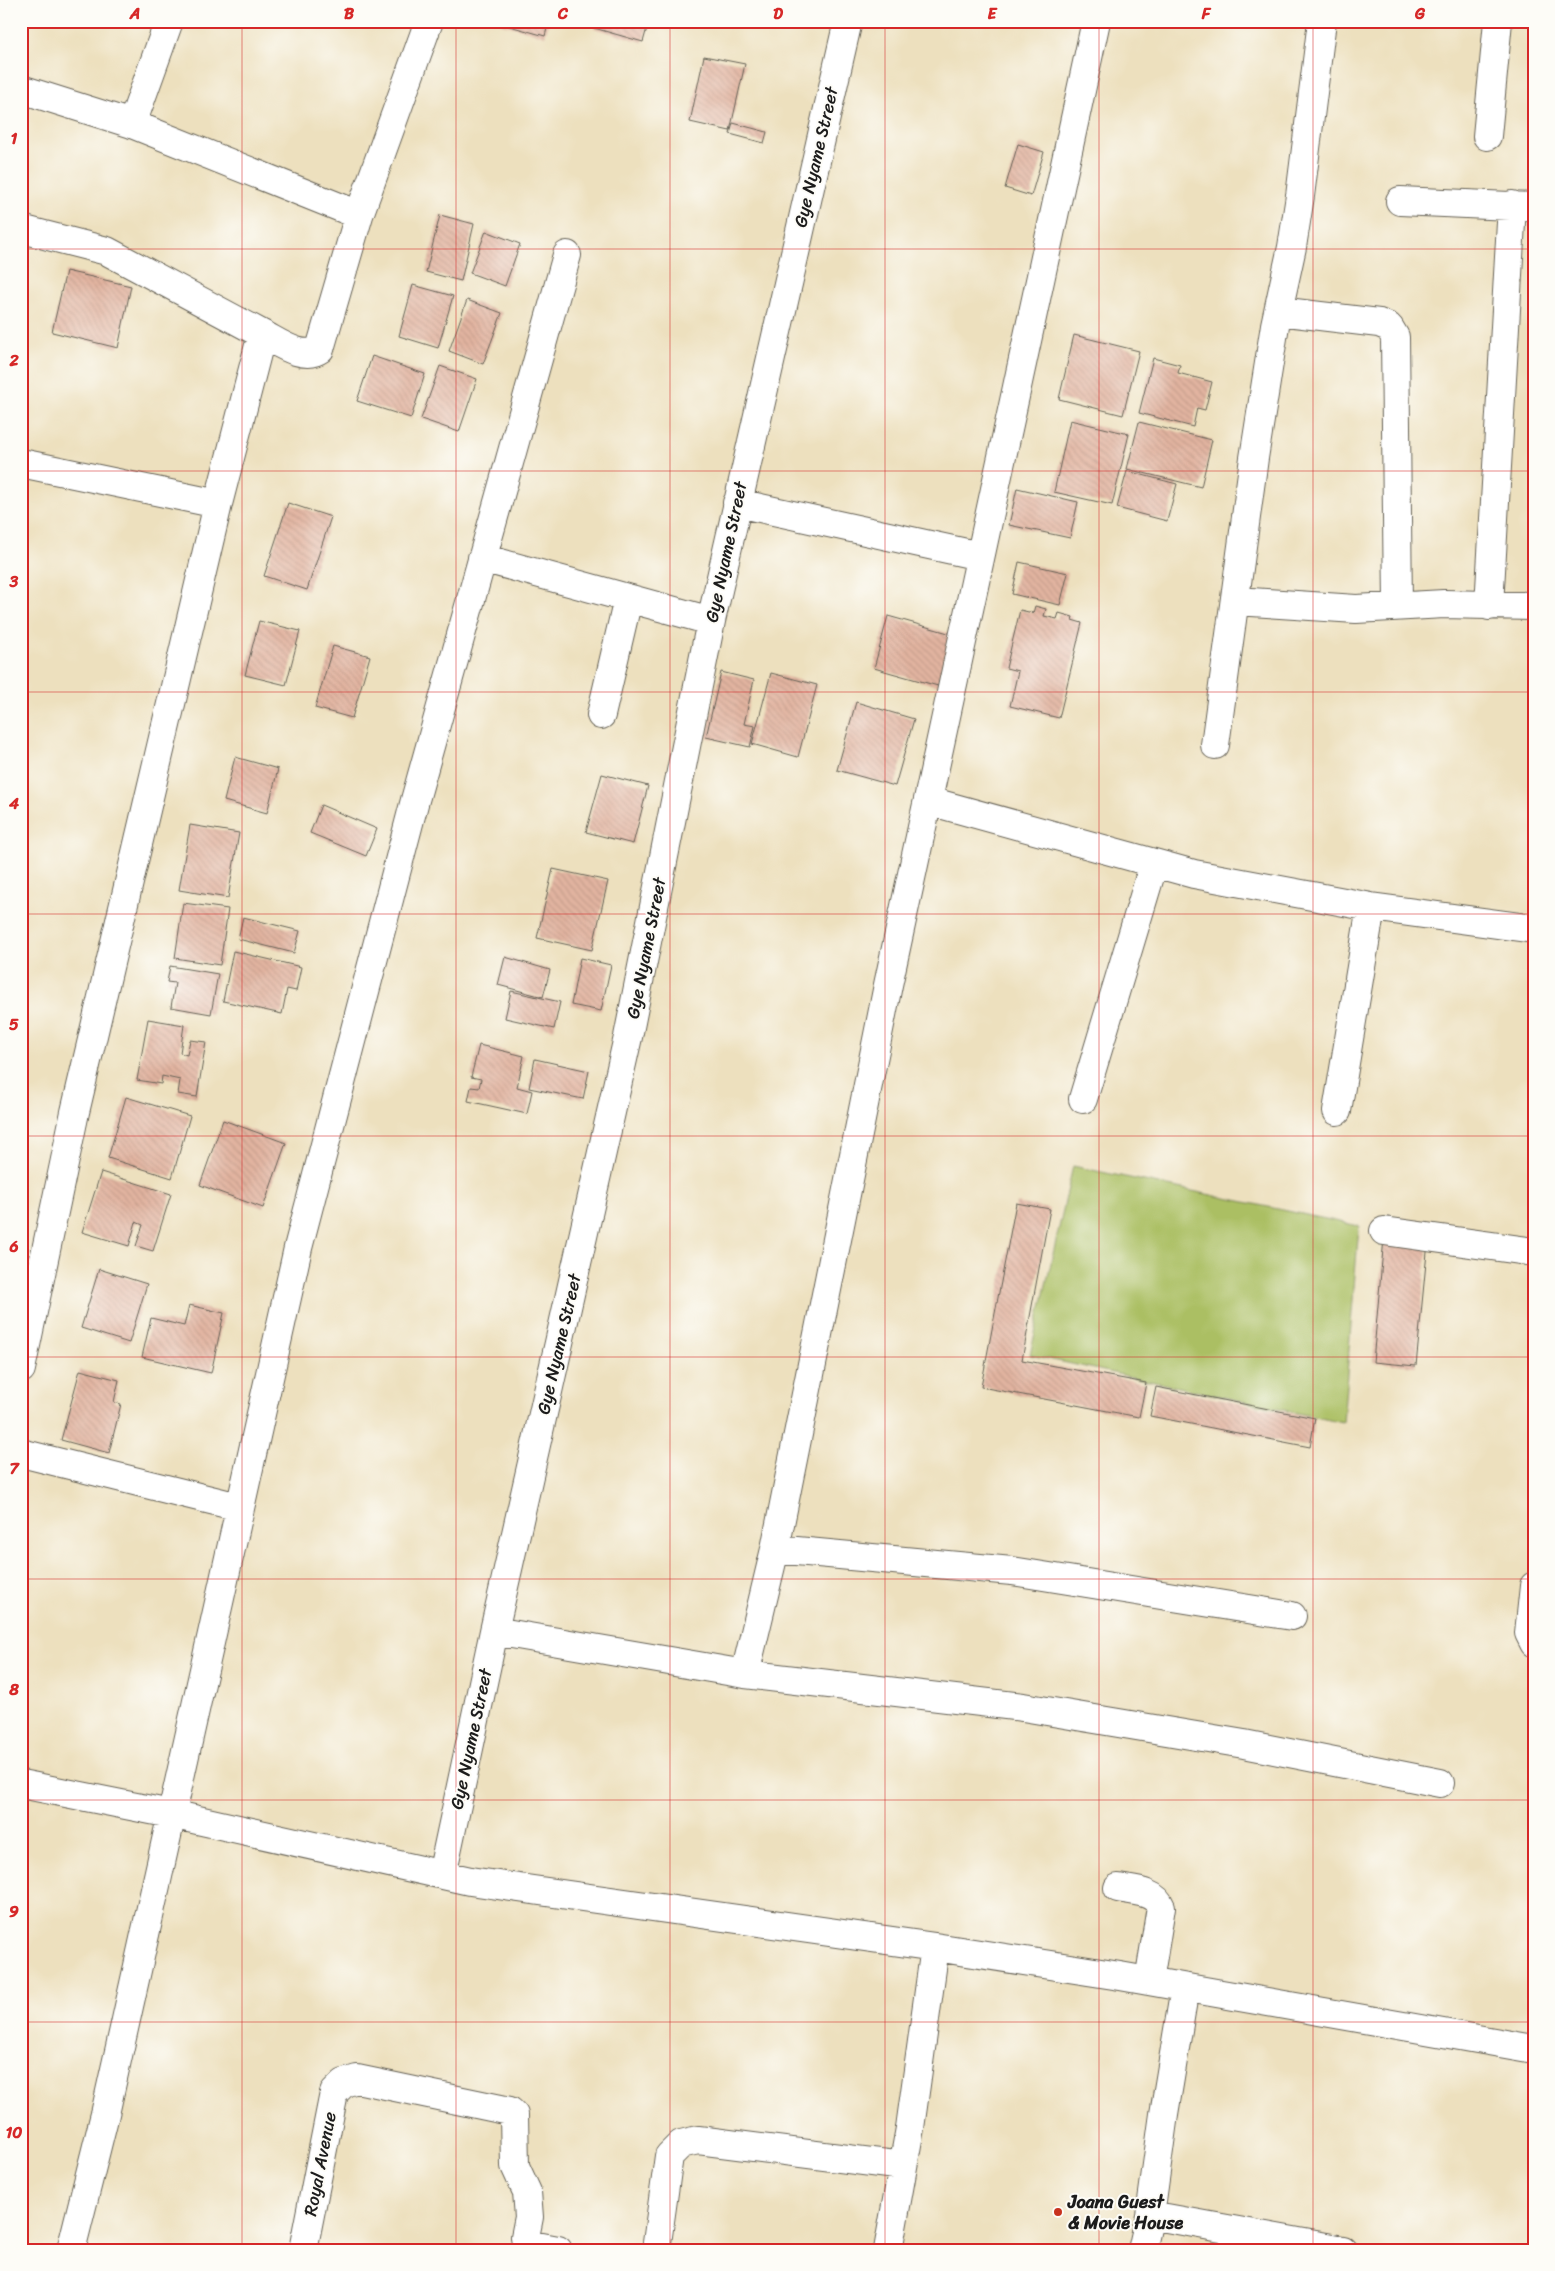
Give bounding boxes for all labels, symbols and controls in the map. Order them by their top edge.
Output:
text: A [129,0,140,28]
text: B [344,0,355,28]
text: C [557,0,569,28]
text: D [773,0,783,28]
text: E [988,0,998,28]
text: F [1201,0,1212,28]
text: G [1414,0,1426,28]
street label: Gye Nyame Street [784,83,848,230]
text: 1 [11,124,18,153]
text: 2 [8,346,19,375]
street label: Gye Nyame Street [695,478,757,625]
text: 3 [9,567,19,596]
text: 4 [8,789,19,818]
street label: Gye Nyame Street [617,874,676,1021]
text: 5 [9,1010,19,1039]
text: 6 [8,1232,19,1261]
street label: Gye Nyame Street [527,1270,591,1417]
text: 7 [9,1454,20,1483]
street label: Gye Nyame Street [440,1665,502,1812]
text: 8 [8,1675,19,1704]
text: 9 [9,1897,19,1926]
street label: Royal Avenue [294,2109,346,2219]
text: 10 [6,2118,22,2147]
place label: Joana Guest & Movie House [1067,2186,1183,2239]
marker: Joana Guest & Movie House [1052,2206,1064,2218]

